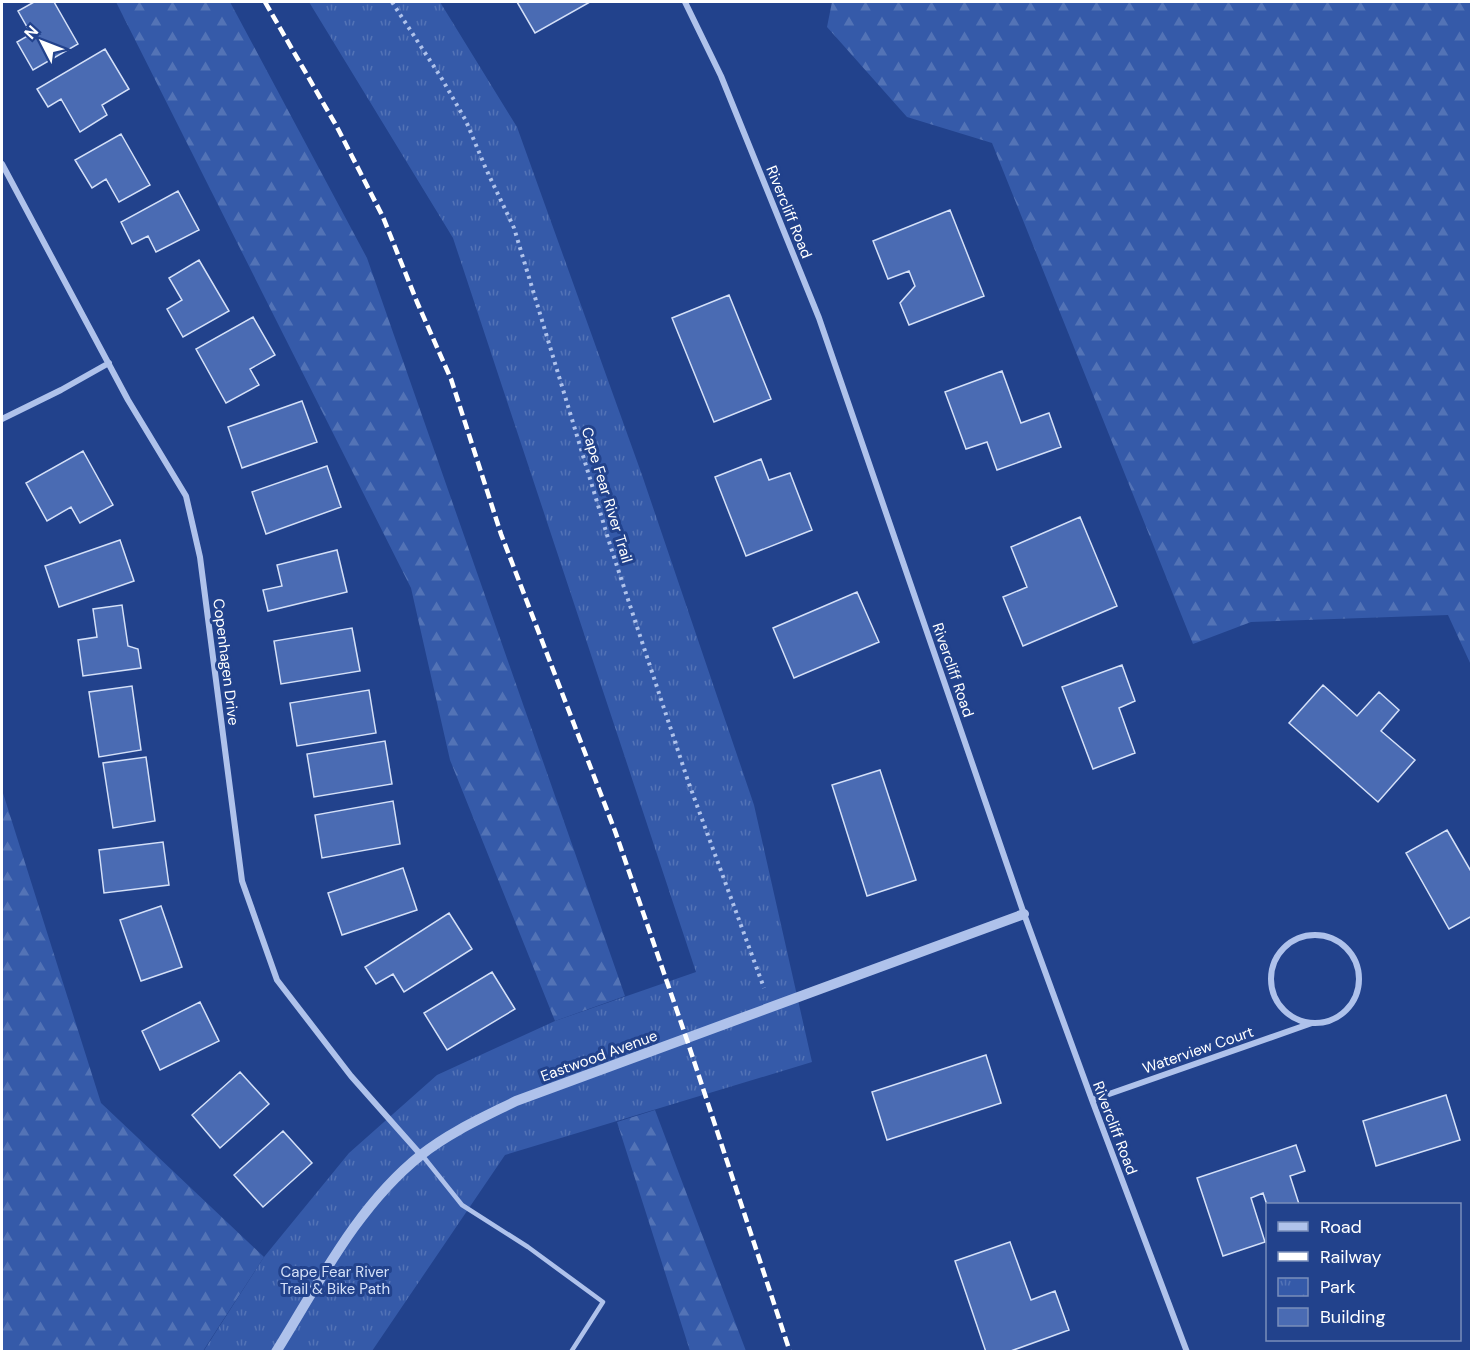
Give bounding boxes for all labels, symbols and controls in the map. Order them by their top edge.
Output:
north arrow [12,12,72,72]
text: N [20,21,43,44]
street label: Rivercliff Road [761,163,817,261]
street label: Cape Fear River Trail [577,425,637,565]
street label: Copenhagen Drive [208,597,244,727]
street label: Rivercliff Road [928,620,978,720]
street label: Waterview Court [1140,1022,1256,1078]
street label: Eastwood Avenue [538,1026,660,1086]
street label: Rivercliff Road [1088,1078,1142,1178]
legend [1266,1203,1461,1341]
text: Road [1320,1215,1362,1239]
text: Railway [1320,1245,1382,1269]
park label: Cape Fear River Trail & Bike Path [280,1262,390,1299]
text: Park [1320,1275,1356,1299]
text: Building [1320,1305,1385,1329]

